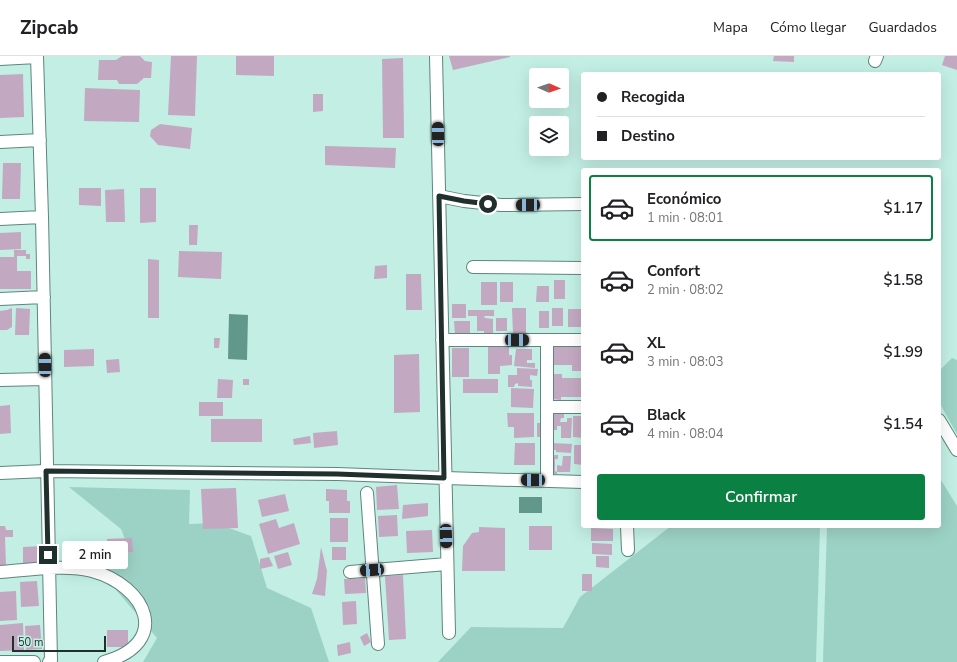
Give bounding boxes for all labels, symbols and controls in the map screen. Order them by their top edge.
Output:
text: Zipcab [20,15,78,41]
text: Mapa [713,18,748,37]
text: Cómo llegar [770,18,846,37]
text: Guardados [868,18,937,37]
north arrow [529,68,569,108]
map controls [529,68,569,156]
text: Recogida [621,87,685,107]
button: layers [529,116,569,156]
car [432,122,444,146]
text: Destino [621,126,675,146]
text: Económico [647,189,721,209]
icon: car [599,190,635,226]
route start [479,195,497,213]
text: $1.17 [883,198,923,218]
car [516,199,540,211]
text: 1 min · 08:01 [647,209,723,227]
text: Confort [647,261,700,281]
icon: car [599,262,635,298]
text: $1.58 [883,270,923,290]
text: 2 min · 08:02 [647,281,723,299]
text: XL [647,333,666,353]
car [505,334,529,346]
icon: car [599,334,635,370]
text: $1.99 [883,342,923,362]
car [39,353,51,377]
text: 3 min · 08:03 [647,353,723,371]
text: Black [647,405,685,425]
icon: car [599,406,635,442]
text: $1.54 [883,414,923,434]
text: 4 min · 08:04 [647,425,723,443]
car [521,474,545,486]
button: Confirmar [597,474,925,520]
car [440,524,452,548]
callout: 2 min [62,541,128,569]
route end [39,546,57,564]
text: 2 min [78,546,112,564]
car [360,563,384,577]
scale bar [12,634,106,653]
text: 50 m [18,635,43,650]

